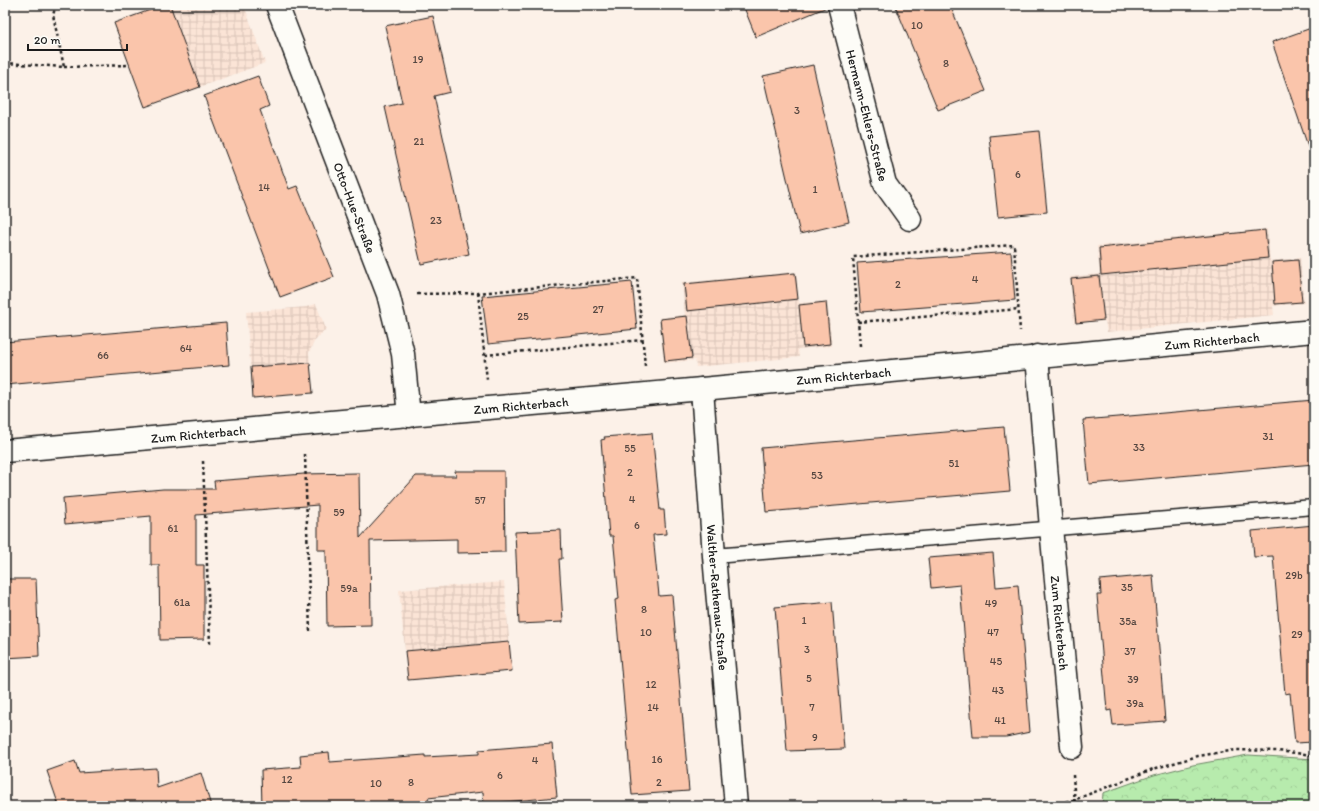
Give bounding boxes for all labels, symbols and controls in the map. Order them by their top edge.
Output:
house number: 10 [911,19,923,32]
scale bar [28,26,127,52]
text: 20 m [34,33,61,47]
street label: Hermann-Ehlers-Straße [843,48,891,183]
house number: 19 [413,53,424,66]
house number: 8 [943,57,949,70]
house number: 3 [794,104,800,117]
house number: 21 [414,135,424,148]
street label: Otto-Hue-Straße [331,160,379,255]
house number: 6 [1015,168,1021,181]
house number: 14 [258,181,270,194]
house number: 1 [812,183,818,196]
house number: 23 [430,214,442,227]
house number: 4 [972,273,979,286]
house number: 2 [895,278,901,291]
house number: 27 [592,303,604,316]
house number: 25 [517,310,529,323]
street label: Zum Richterbach [1164,329,1260,353]
house number: 64 [180,342,193,355]
house number: 66 [97,349,109,362]
street label: Zum Richterbach [796,364,892,388]
street label: Zum Richterbach [473,393,569,417]
street label: Zum Richterbach [150,422,247,445]
house number: 31 [1262,430,1274,443]
house number: 33 [1133,441,1145,454]
house number: 55 [624,442,636,455]
house number: 51 [949,457,959,470]
house number: 2 [627,466,633,479]
house number: 53 [811,469,823,482]
house number: 4 [629,493,636,506]
house number: 57 [474,494,486,507]
house number: 59 [333,506,345,519]
house number: 6 [634,519,640,532]
house number: 61 [168,522,178,535]
street label: Walther-Rathenau-Straße [704,524,732,671]
house number: 29b [1285,569,1303,582]
street label: Zum Richterbach [1048,575,1072,671]
house number: 35 [1121,581,1133,594]
house number: 59a [340,582,358,595]
house number: 61a [174,596,191,609]
house number: 49 [985,597,997,610]
house number: 8 [641,603,647,616]
house number: 1 [801,614,807,627]
house number: 35a [1119,615,1137,628]
house number: 10 [640,626,652,639]
house number: 47 [987,626,1000,639]
house number: 29 [1291,628,1303,641]
house number: 3 [804,643,810,656]
house number: 37 [1124,645,1136,658]
house number: 45 [990,655,1002,668]
house number: 5 [806,672,812,685]
house number: 39 [1127,673,1139,686]
house number: 12 [646,678,657,691]
house number: 43 [992,684,1004,697]
house number: 39a [1126,697,1144,710]
house number: 14 [647,701,659,714]
house number: 7 [809,701,815,714]
house number: 41 [994,714,1006,727]
house number: 9 [812,731,818,744]
house number: 16 [652,753,663,766]
house number: 4 [532,754,539,767]
house number: 6 [497,769,503,782]
house number: 12 [282,773,293,786]
house number: 8 [408,776,414,789]
house number: 2 [656,776,662,789]
house number: 10 [370,777,382,790]

